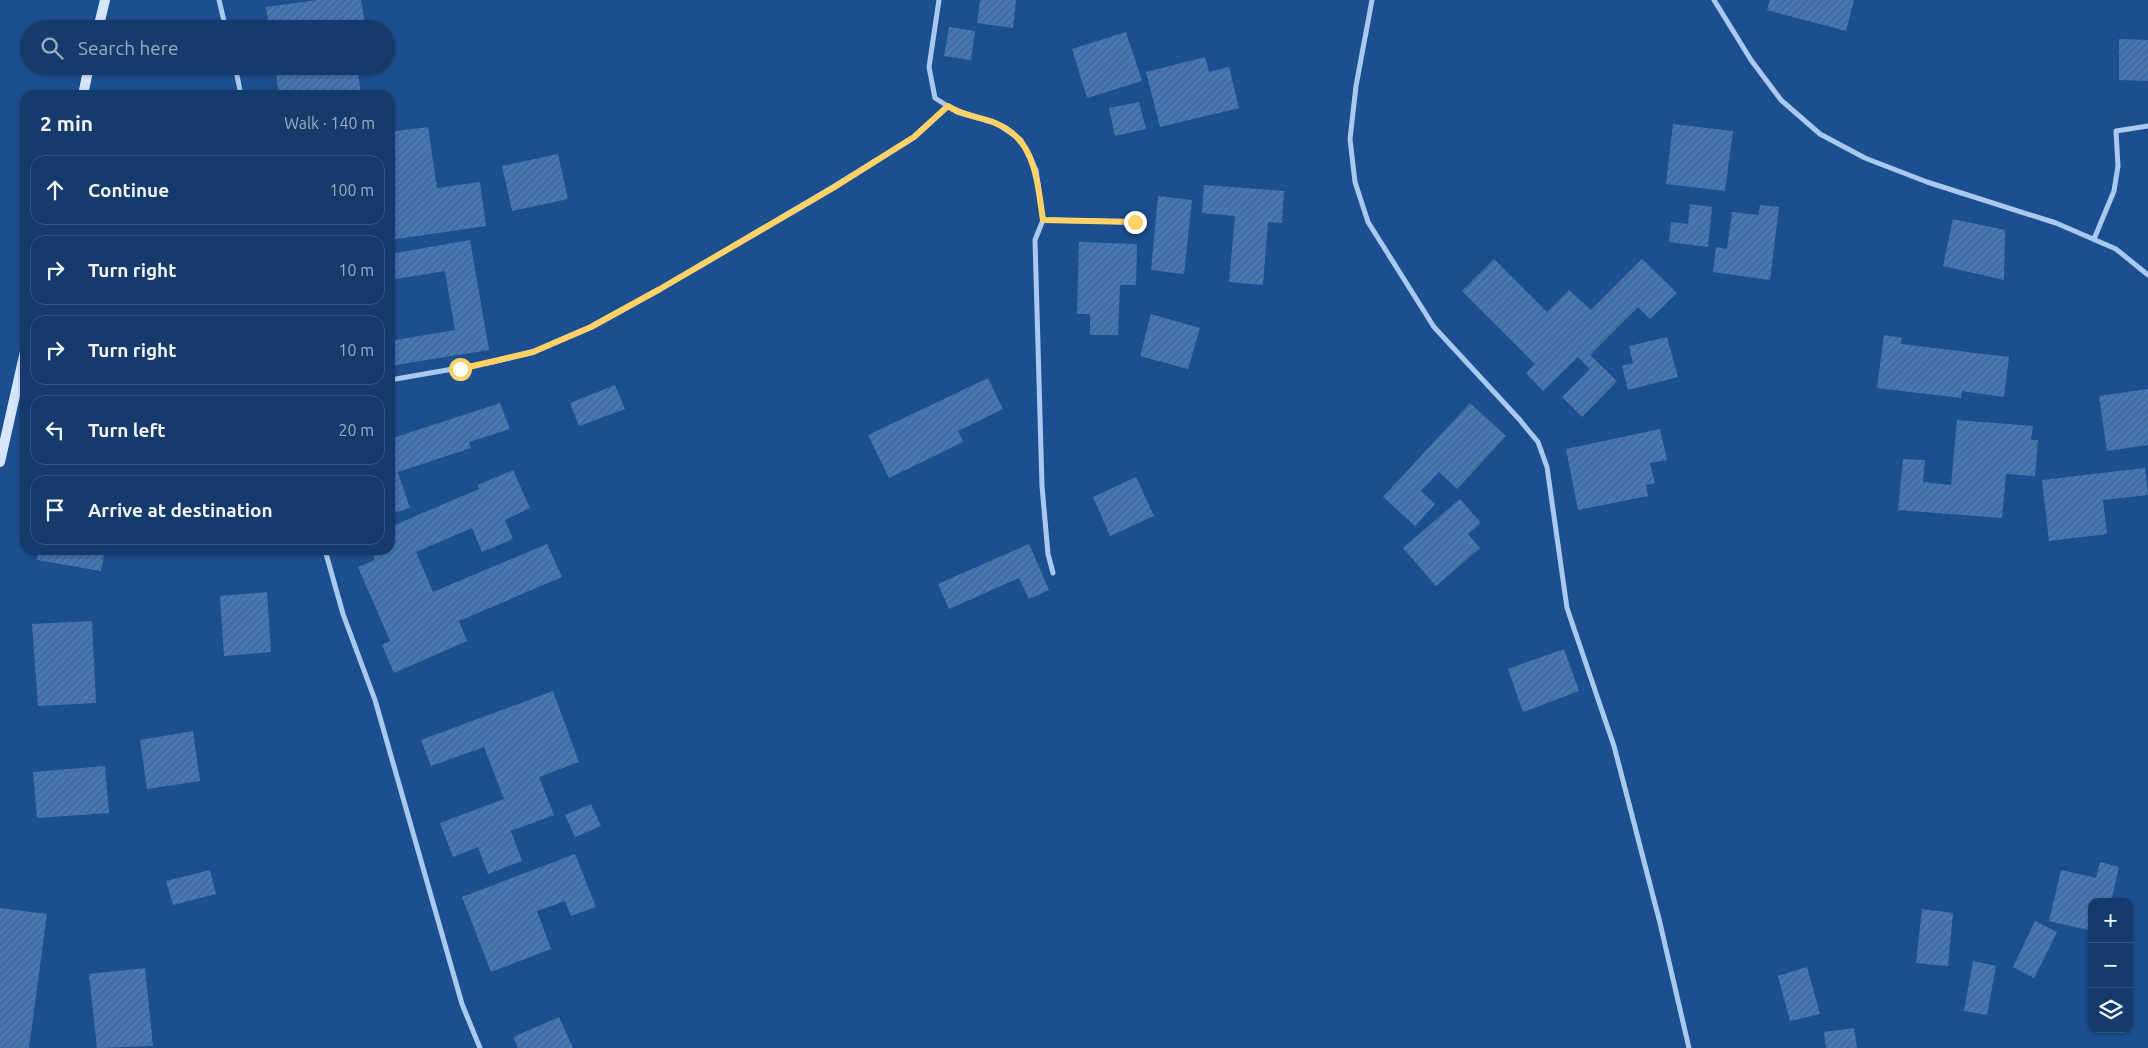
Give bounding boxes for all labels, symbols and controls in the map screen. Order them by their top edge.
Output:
search box [20,20,395,75]
icon: search [38,34,66,62]
text: Search here [78,37,178,59]
text: 2 min [40,111,93,135]
text: Walk · 140 m [284,114,375,132]
icon: ahead [41,176,69,204]
text: Continue [88,179,169,201]
text: 100 m [329,181,374,199]
route end [1124,211,1147,234]
icon: right [41,256,69,284]
text: Turn right [88,259,176,281]
text: 10 m [338,261,374,279]
icon: right [41,336,69,364]
text: Turn right [88,339,176,361]
text: 10 m [338,341,374,359]
route start [449,358,472,381]
icon: left [41,416,69,444]
text: Turn left [88,419,166,441]
text: 20 m [338,421,374,439]
icon: arrive [41,496,69,524]
text: Arrive at destination [88,499,273,521]
map controls [2088,898,2133,1033]
button: + [2088,898,2133,943]
button: − [2088,943,2133,988]
button: layers [2088,988,2133,1033]

